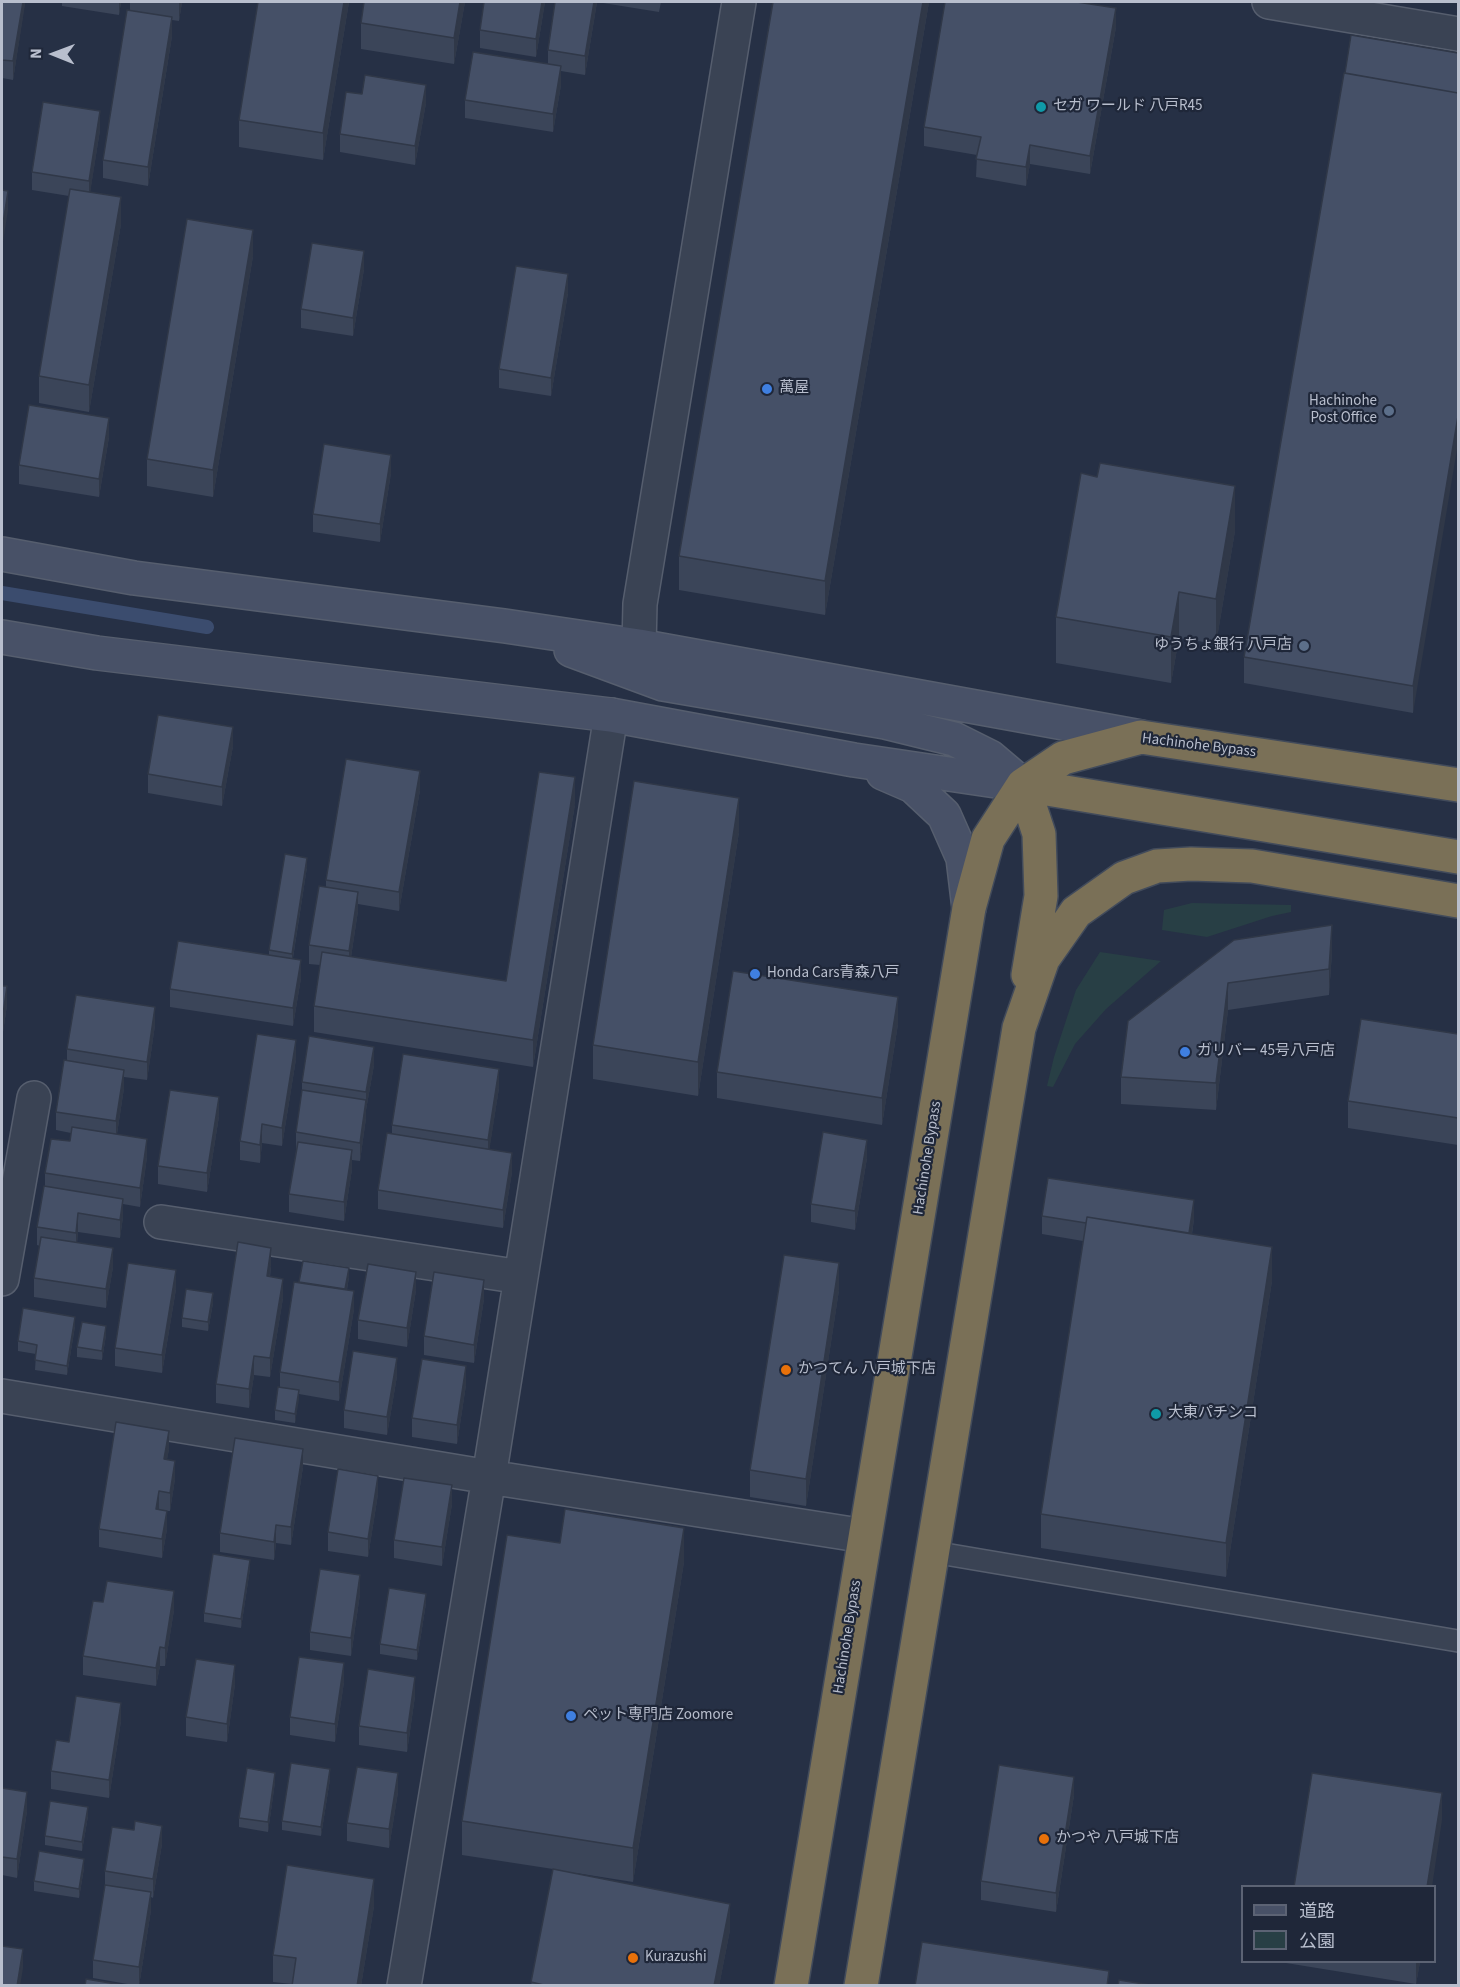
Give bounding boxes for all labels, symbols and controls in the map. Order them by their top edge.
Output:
north arrow [24,24,84,84]
text: N [25,48,47,59]
place label: セガ ワールド 八戸R45 [1053,98,1202,116]
marker: セガ ワールド 八戸R45 [1034,100,1048,114]
place label: 萬屋 [779,380,809,398]
marker: 萬屋 [760,382,774,396]
place label: Hachinohe Post Office [1309,393,1377,428]
marker: Hachinohe Post Office [1382,404,1396,418]
place label: ゆうちょ銀行 八戸店 [1154,637,1292,655]
marker: ゆうちょ銀行 八戸店 [1297,639,1311,653]
street label: Hachinohe Bypass [1141,730,1257,762]
place label: Honda Cars青森八戸 [767,965,900,983]
marker: Honda Cars青森八戸 [748,967,762,981]
place label: ガリバー 45号八戸店 [1197,1043,1335,1061]
marker: ガリバー 45号八戸店 [1178,1045,1192,1059]
street label: Hachinohe Bypass [910,1100,946,1216]
place label: かつてん 八戸城下店 [798,1361,936,1379]
marker: かつてん 八戸城下店 [779,1363,793,1377]
place label: 大東パチンコ [1168,1405,1258,1423]
marker: 大東パチンコ [1149,1407,1163,1421]
street label: Hachinohe Bypass [830,1579,866,1695]
place label: ペット専門店 Zoomore [583,1707,733,1725]
marker: ペット専門店 Zoomore [564,1709,578,1723]
place label: かつや 八戸城下店 [1056,1830,1179,1848]
marker: かつや 八戸城下店 [1037,1832,1051,1846]
legend [1241,1885,1436,1963]
text: 道路 [1299,1899,1335,1924]
text: 公園 [1299,1929,1335,1954]
place label: Kurazushi [645,1949,707,1967]
marker: Kurazushi [626,1951,640,1965]

